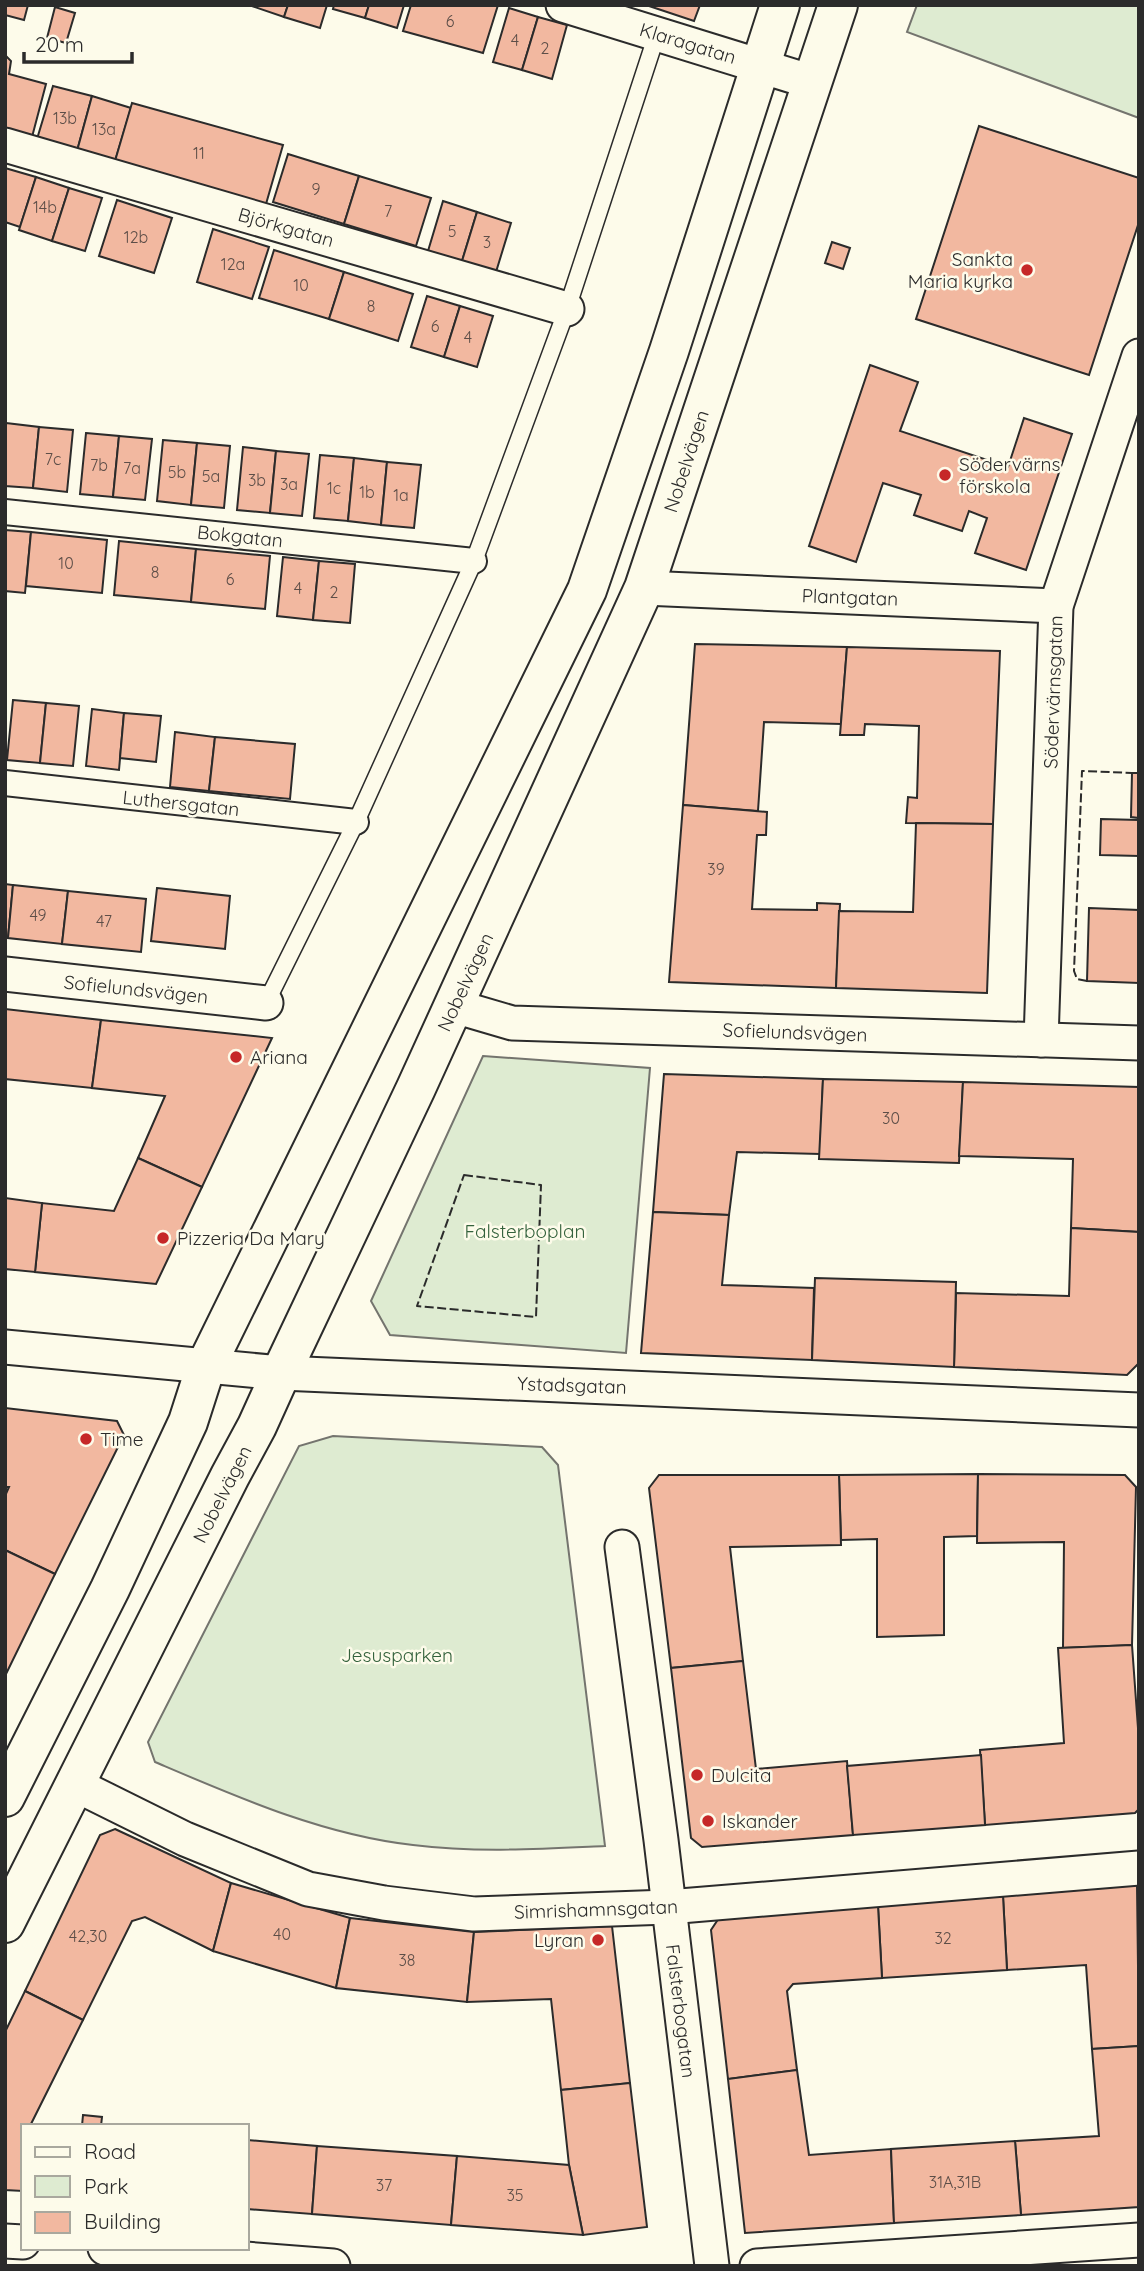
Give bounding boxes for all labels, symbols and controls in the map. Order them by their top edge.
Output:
house number: 6 [446,11,455,31]
street label: Klaragatan [637,17,739,69]
scale bar [24,21,133,65]
house number: 4 [511,30,519,50]
text: 20 m [35,31,84,57]
house number: 2 [541,38,550,58]
house number: 13b [53,108,77,128]
house number: 13a [92,119,116,139]
house number: 11 [193,143,205,163]
house number: 9 [312,179,321,199]
house number: 14b [33,197,57,217]
house number: 7 [384,201,392,221]
street label: Björkgatan [235,202,337,252]
house number: 5 [448,221,456,241]
house number: 12b [124,227,148,247]
house number: 3 [483,232,491,252]
place label: Sankta Maria kyrka [908,247,1013,293]
house number: 12a [221,254,245,274]
marker: Sankta Maria kyrka [1019,262,1035,278]
house number: 10 [293,275,309,295]
house number: 8 [367,296,375,316]
house number: 6 [431,316,440,336]
house number: 4 [464,327,472,347]
street label: Nobelvägen [658,407,714,515]
house number: 7c [45,449,61,469]
place label: Södervärns förskola [959,452,1060,498]
house number: 7b [90,455,108,475]
house number: 7a [123,458,141,478]
house number: 5b [168,462,186,482]
house number: 5a [202,466,220,486]
marker: Södervärns förskola [937,467,953,483]
house number: 3b [248,470,266,490]
house number: 3a [280,474,298,494]
house number: 1c [327,478,341,498]
house number: 1b [359,482,375,502]
house number: 1a [393,485,409,505]
street label: Bokgatan [196,520,284,552]
house number: 10 [58,553,74,573]
house number: 8 [151,562,159,582]
house number: 6 [226,569,235,589]
house number: 4 [294,578,302,598]
house number: 2 [330,582,339,602]
street label: Plantgatan [801,583,899,611]
street label: Södervärnsgatan [1038,615,1068,769]
street label: Luthersgatan [121,785,241,821]
house number: 39 [707,859,725,879]
house number: 49 [29,905,47,925]
house number: 47 [96,911,112,931]
street label: Nobelvägen [432,929,498,1035]
street label: Sofielundsvägen [63,969,209,1009]
street label: Sofielundsvägen [722,1017,868,1047]
place label: Ariana [250,1045,308,1069]
marker: Ariana [228,1049,244,1065]
house number: 30 [882,1108,900,1128]
park label: Falsterboplan [465,1219,585,1243]
place label: Pizzeria Da Mary [177,1226,325,1250]
marker: Pizzeria Da Mary [155,1230,171,1246]
street label: Ystadsgatan [517,1371,627,1399]
place label: Time [100,1427,144,1451]
marker: Time [78,1431,94,1447]
street label: Nobelvägen [187,1441,257,1547]
park label: Jesusparken [341,1643,453,1667]
place label: Dulcita [711,1763,772,1787]
marker: Dulcita [689,1767,705,1783]
place label: Iskander [722,1809,798,1833]
marker: Iskander [700,1813,716,1829]
street label: Simrishamnsgatan [514,1894,678,1924]
house number: 40 [273,1924,291,1944]
house number: 42,30 [69,1926,107,1946]
place label: Lyran [534,1928,584,1952]
house number: 32 [934,1928,952,1948]
marker: Lyran [590,1932,606,1948]
street label: Falsterbogatan [661,1943,701,2079]
house number: 38 [398,1950,416,1970]
legend [21,2124,248,2250]
text: Road [84,2138,136,2164]
house number: 31A,31B [929,2172,981,2192]
text: Park [84,2173,128,2199]
house number: 37 [376,2175,392,2195]
house number: 35 [506,2185,524,2205]
text: Building [84,2208,161,2234]

